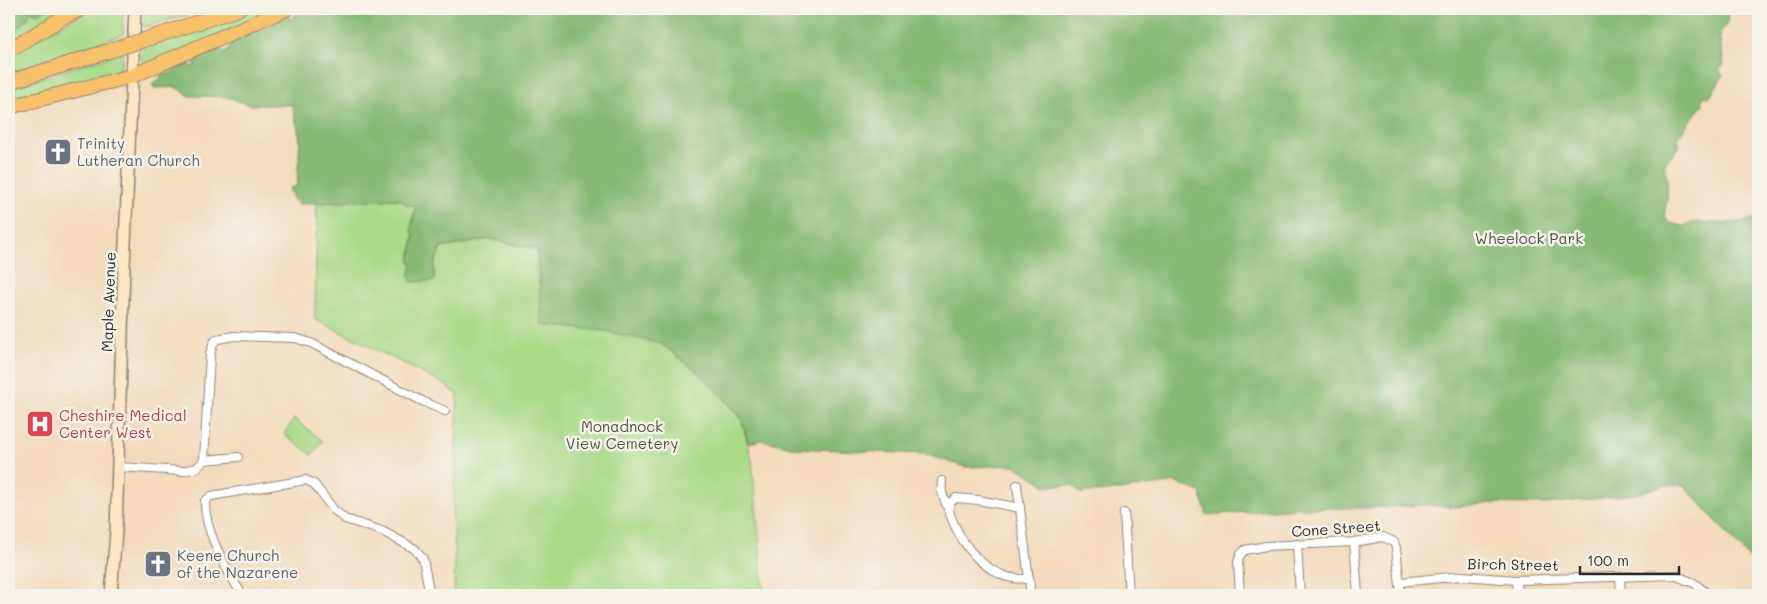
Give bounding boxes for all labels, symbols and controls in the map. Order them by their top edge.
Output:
place label: Trinity Lutheran Church [77,133,200,170]
church icon: Trinity Lutheran Church [43,137,73,167]
park label: Wheelock Park [1475,228,1583,248]
street label: Maple Avenue [96,252,120,352]
place label: Cheshire Medical Center West [59,405,187,442]
hospital icon: Cheshire Medical Center West [25,409,55,439]
park label: Monadnock View Cemetery [566,416,678,453]
street label: Cone Street [1291,515,1381,541]
scale bar [1580,544,1678,576]
place label: Keene Church of the Nazarene [177,545,298,582]
church icon: Keene Church of the Nazarene [143,549,173,579]
text: 100 m [1587,550,1629,570]
street label: Birch Street [1467,553,1559,575]

